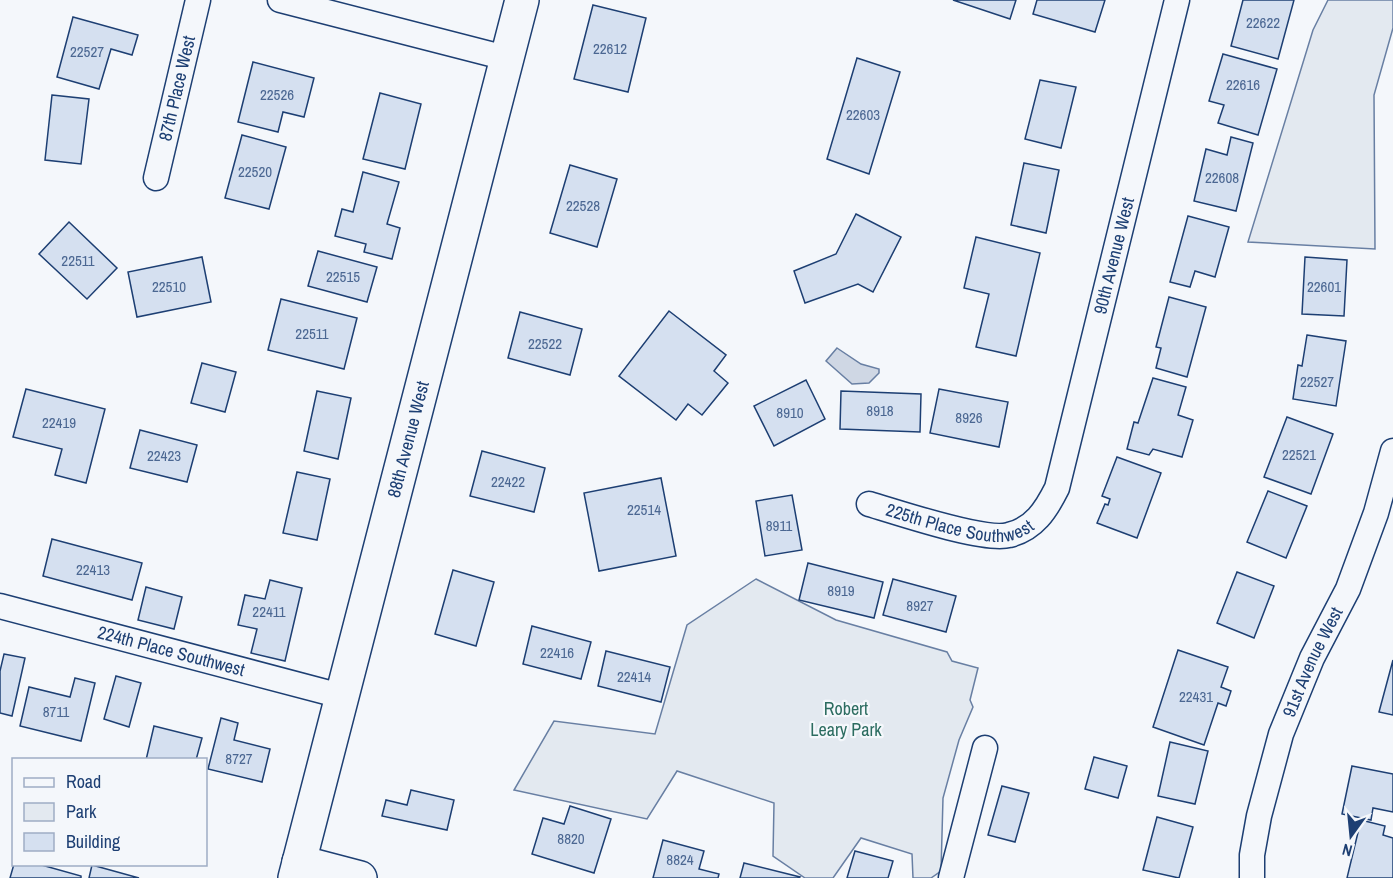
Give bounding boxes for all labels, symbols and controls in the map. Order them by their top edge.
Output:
house number: 22622 [1246,12,1280,33]
street label: 87th Place West [152,33,201,143]
house number: 22612 [593,38,627,59]
house number: 22527 [70,41,104,62]
house number: 22616 [1226,74,1260,95]
house number: 22526 [260,84,294,105]
house number: 22603 [846,104,880,125]
house number: 22520 [238,161,272,182]
house number: 22608 [1205,167,1239,188]
house number: 22528 [566,195,600,216]
street label: 90th Avenue West [1087,195,1140,317]
house number: 22511 [61,250,95,271]
house number: 22515 [326,266,360,287]
house number: 22510 [152,276,186,297]
house number: 22601 [1307,276,1341,297]
house number: 22511 [295,323,329,344]
house number: 22522 [528,333,562,354]
house number: 22527 [1300,371,1334,392]
street label: 88th Avenue West [381,378,435,500]
house number: 8918 [866,400,894,421]
house number: 8910 [776,402,804,423]
house number: 8926 [955,407,983,428]
house number: 22419 [42,412,76,433]
house number: 22521 [1282,444,1316,465]
house number: 22423 [147,445,181,466]
house number: 22422 [491,471,525,492]
street label: 225th Place Southwest [883,497,1039,548]
house number: 22514 [627,499,661,520]
house number: 8911 [766,515,792,536]
house number: 22413 [76,559,110,580]
house number: 8919 [827,580,855,601]
house number: 8927 [906,595,934,616]
house number: 22411 [252,601,286,622]
street label: 91st Avenue West [1276,603,1348,721]
street label: 224th Place Southwest [95,619,248,682]
house number: 22416 [540,642,574,663]
house number: 22414 [617,666,651,687]
house number: 22431 [1179,686,1213,707]
park label: Robert Leary Park [810,696,882,742]
house number: 8711 [43,701,69,722]
house number: 8727 [225,748,253,769]
legend [12,758,207,866]
text: Road [66,769,101,794]
text: Park [66,799,97,824]
north arrow [1321,806,1381,866]
house number: 8820 [557,828,585,849]
text: Building [66,829,121,854]
text: N [1340,839,1355,862]
house number: 8824 [666,849,694,870]

